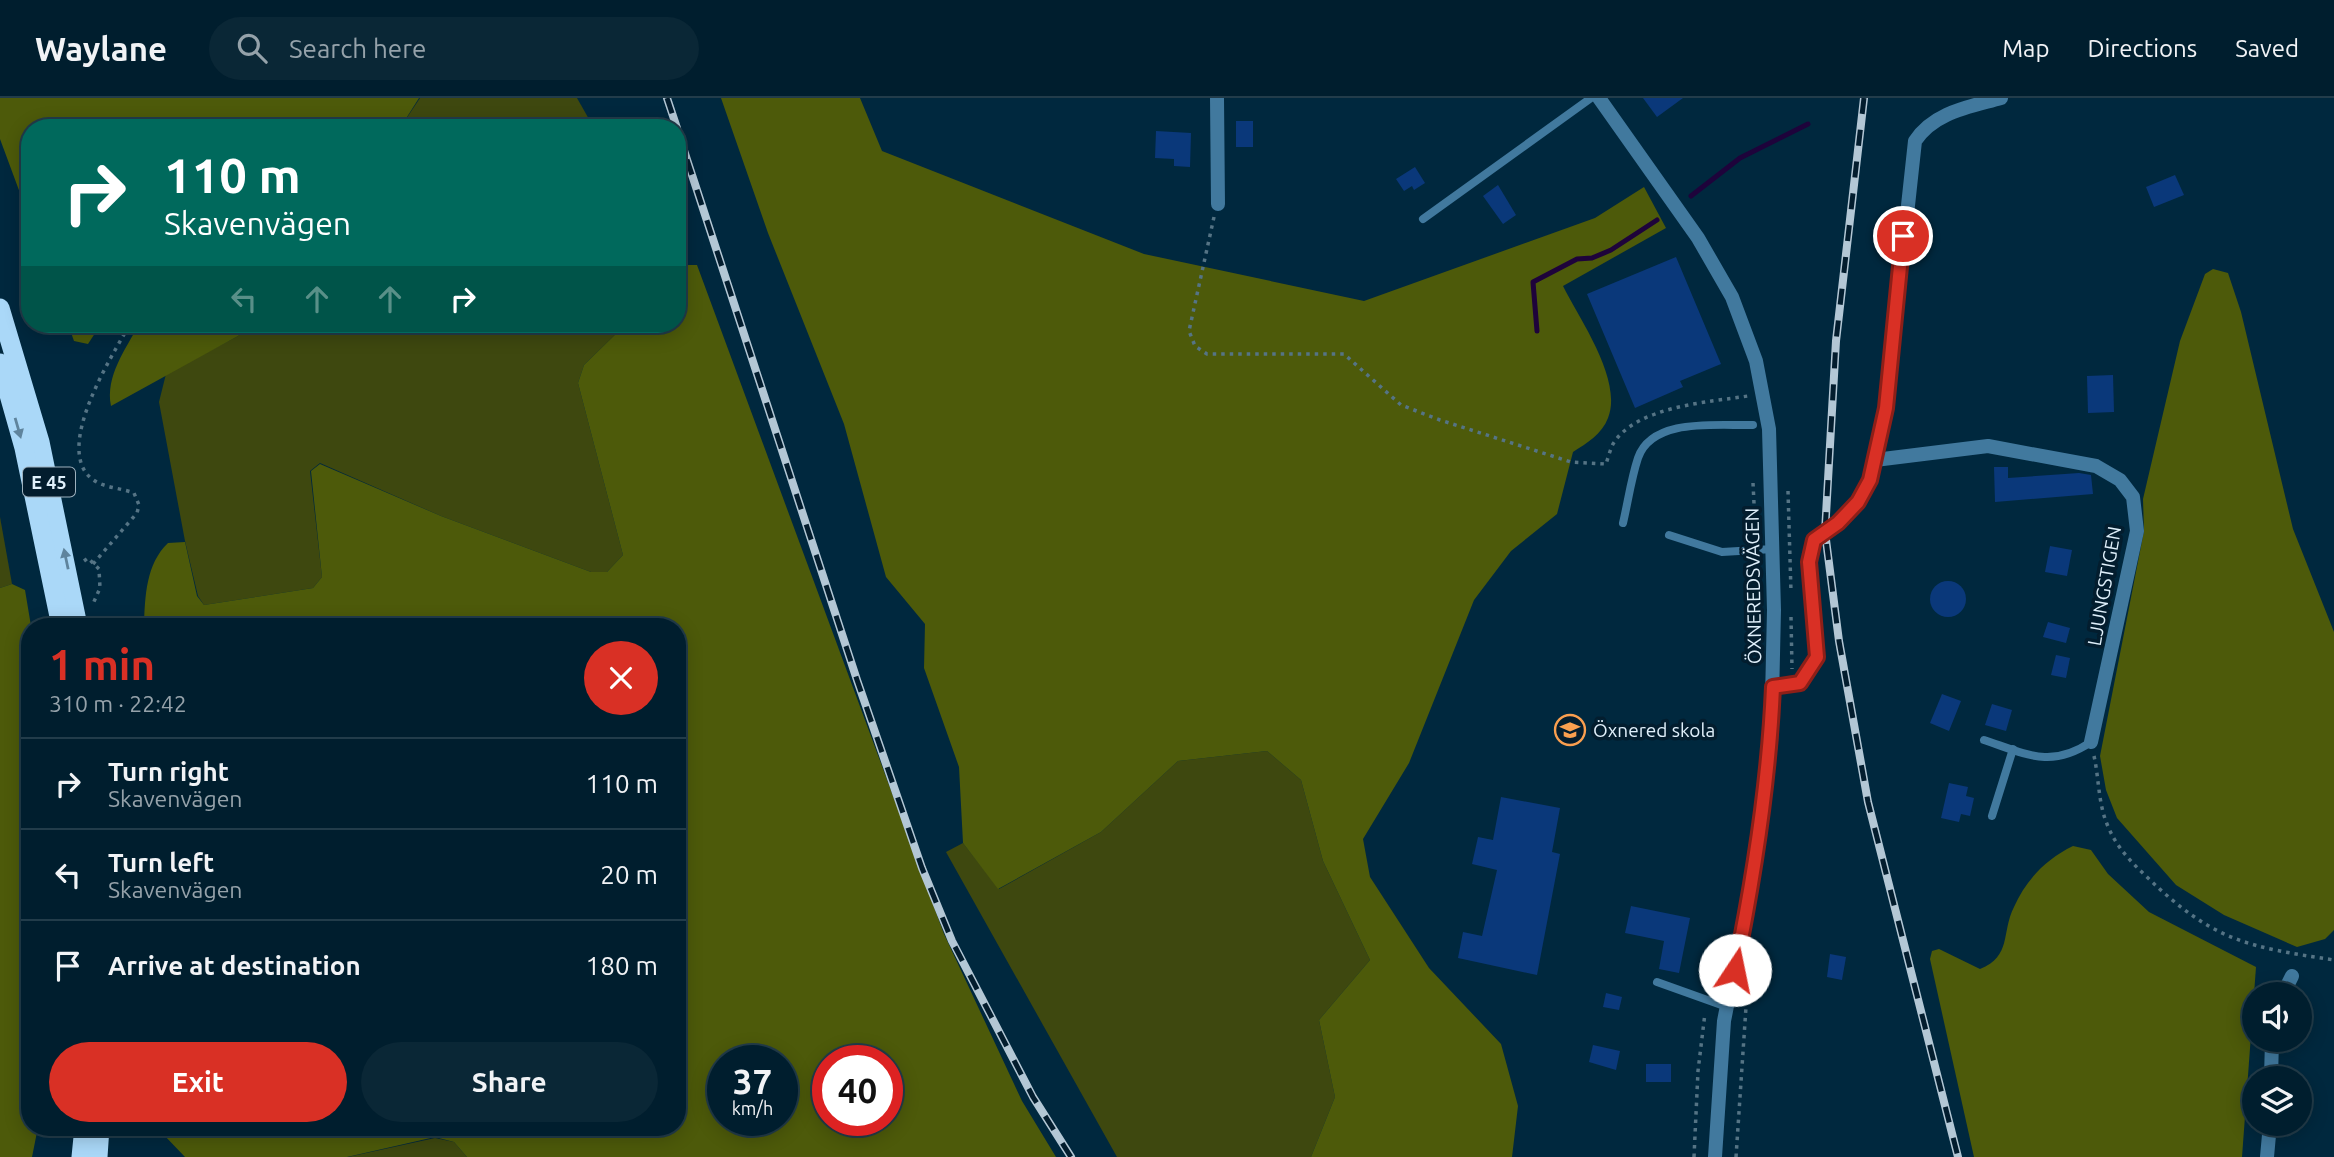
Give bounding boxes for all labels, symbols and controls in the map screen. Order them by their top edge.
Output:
search box [209,17,699,80]
icon: search [233,29,271,67]
text: Waylane [35,30,167,67]
text: Search here [289,34,426,63]
text: Map [2002,35,2049,62]
text: Directions [2087,35,2197,62]
text: Saved [2235,35,2299,62]
icon: right [49,147,140,238]
text: 110 m [164,147,301,202]
text: Skavenvägen [164,205,351,241]
pin [1873,206,1933,266]
icon: arrive [1884,217,1922,255]
icon: left [225,280,263,318]
icon: ahead [298,280,336,318]
icon: ahead [371,280,409,318]
icon: right [444,280,482,318]
one-way arrow [14,418,24,439]
road number: E 45 [23,468,75,496]
street label: ÖXNEREDSVÄGEN [1741,508,1765,664]
street label: LJUNGSTIGEN [2083,525,2125,647]
one-way arrow [61,548,72,570]
text: 1 min [49,641,155,688]
button: close [584,641,658,715]
text: 310 m · 22:42 [49,691,187,716]
school or university icon: Öxnered skola [1553,713,1587,747]
place label: Öxnered skola [1593,719,1715,741]
text: Turn right [108,757,229,786]
icon: right [49,765,87,803]
text: 110 m [586,769,658,798]
text: Skavenvägen [108,786,242,811]
text: Turn left [108,848,214,877]
icon: left [49,856,87,894]
text: 20 m [600,860,658,889]
text: Skavenvägen [108,877,242,902]
position arrow [1698,933,1772,1007]
icon: arrive [49,947,87,985]
text: Arrive at destination [108,951,361,980]
text: 180 m [586,951,658,980]
map controls [2242,982,2312,1136]
button: sound [2242,982,2312,1052]
button: Exit [49,1042,347,1122]
button: Share [361,1042,658,1122]
speed limit sign: 40 [812,1045,903,1136]
text: 37 [733,1061,772,1101]
button: layers [2242,1066,2312,1136]
text: km/h [732,1098,773,1118]

